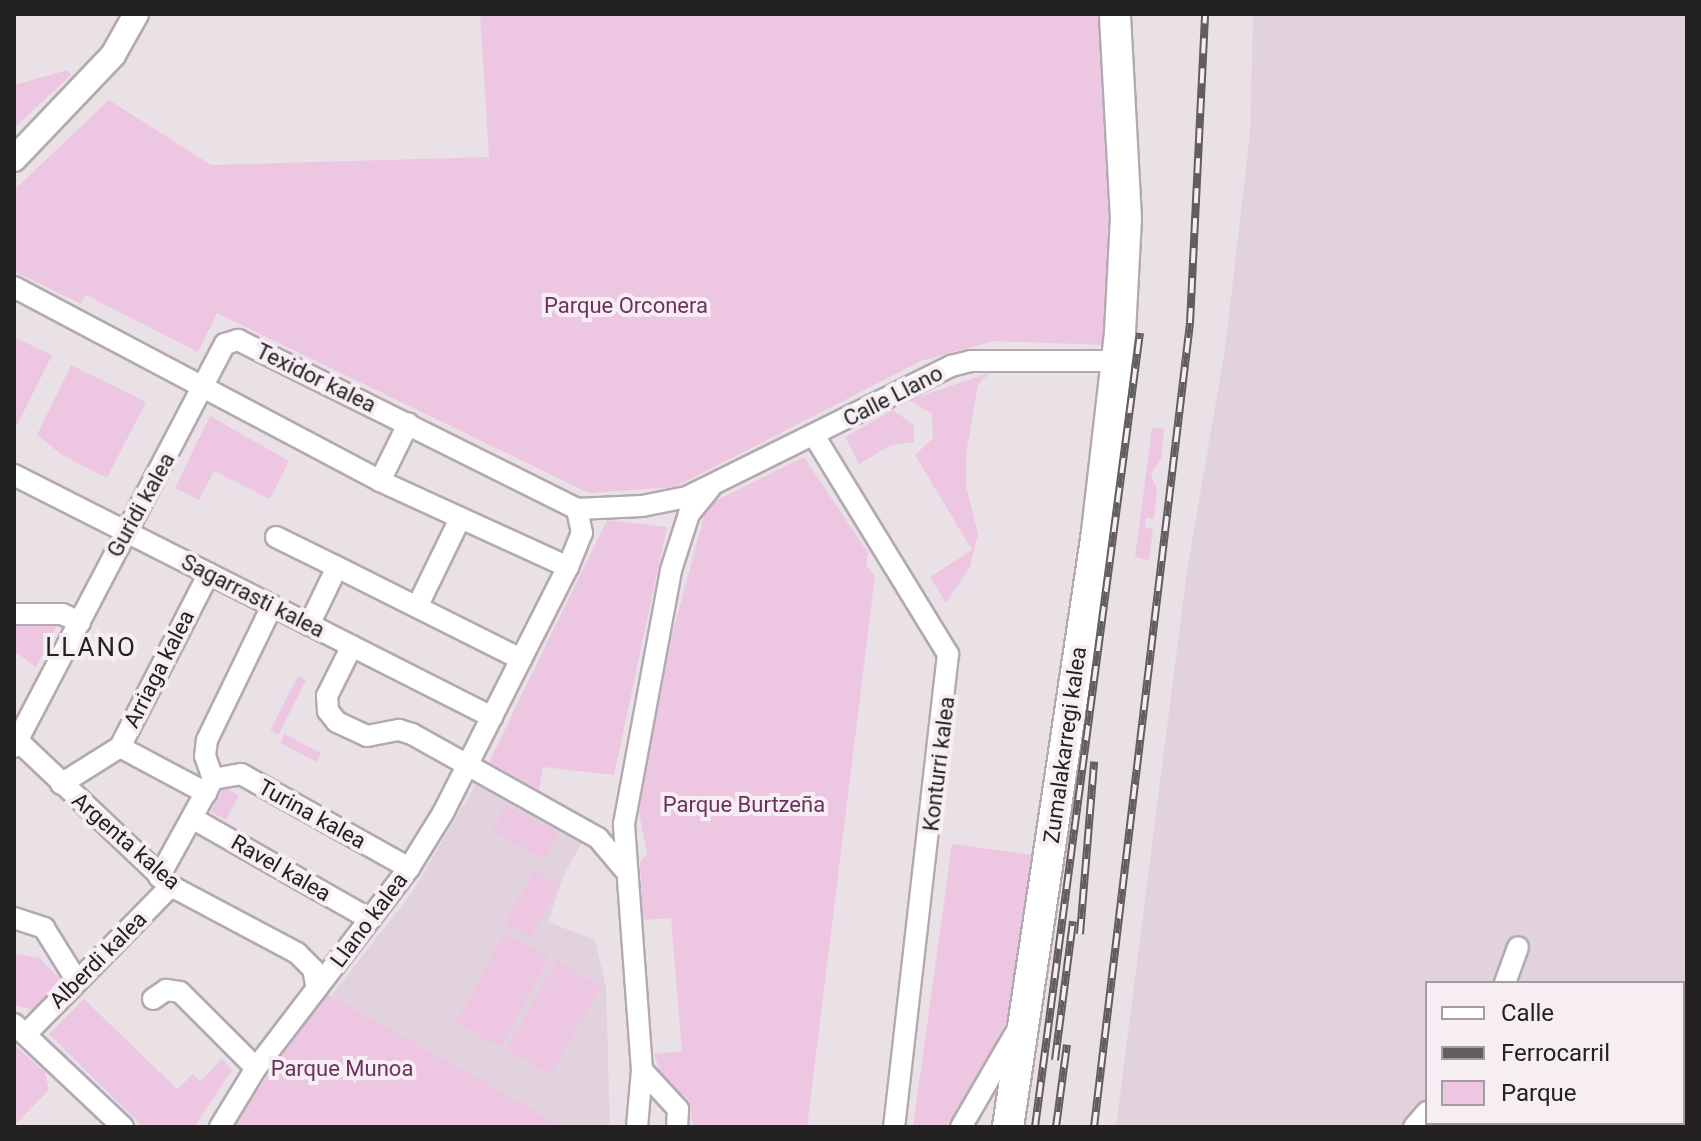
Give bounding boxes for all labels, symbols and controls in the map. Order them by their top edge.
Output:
park label: Parque Orconera [544,293,708,319]
street label: Texidor kalea [252,338,380,418]
street label: Calle Llano [839,360,947,432]
street label: Guridi kalea [102,448,180,562]
street label: Sagarrasti kalea [177,549,329,643]
street label: Arriaga kalea [118,606,200,732]
district label: LLANO [45,632,137,664]
street label: Zumalakarregi kalea [1038,645,1092,845]
street label: Konturri kalea [918,695,960,833]
street label: Turina kalea [254,774,370,854]
street label: Argenta kalea [67,787,185,895]
park label: Parque Burtzeña [663,792,825,818]
street label: Ravel kalea [227,829,335,907]
street label: Llano kalea [325,868,413,972]
street label: Alberdi kalea [44,906,152,1014]
legend [1425,981,1685,1125]
text: Calle [1501,999,1554,1027]
text: Ferrocarril [1501,1039,1610,1067]
park label: Parque Munoa [271,1056,413,1082]
text: Parque [1501,1079,1577,1107]

